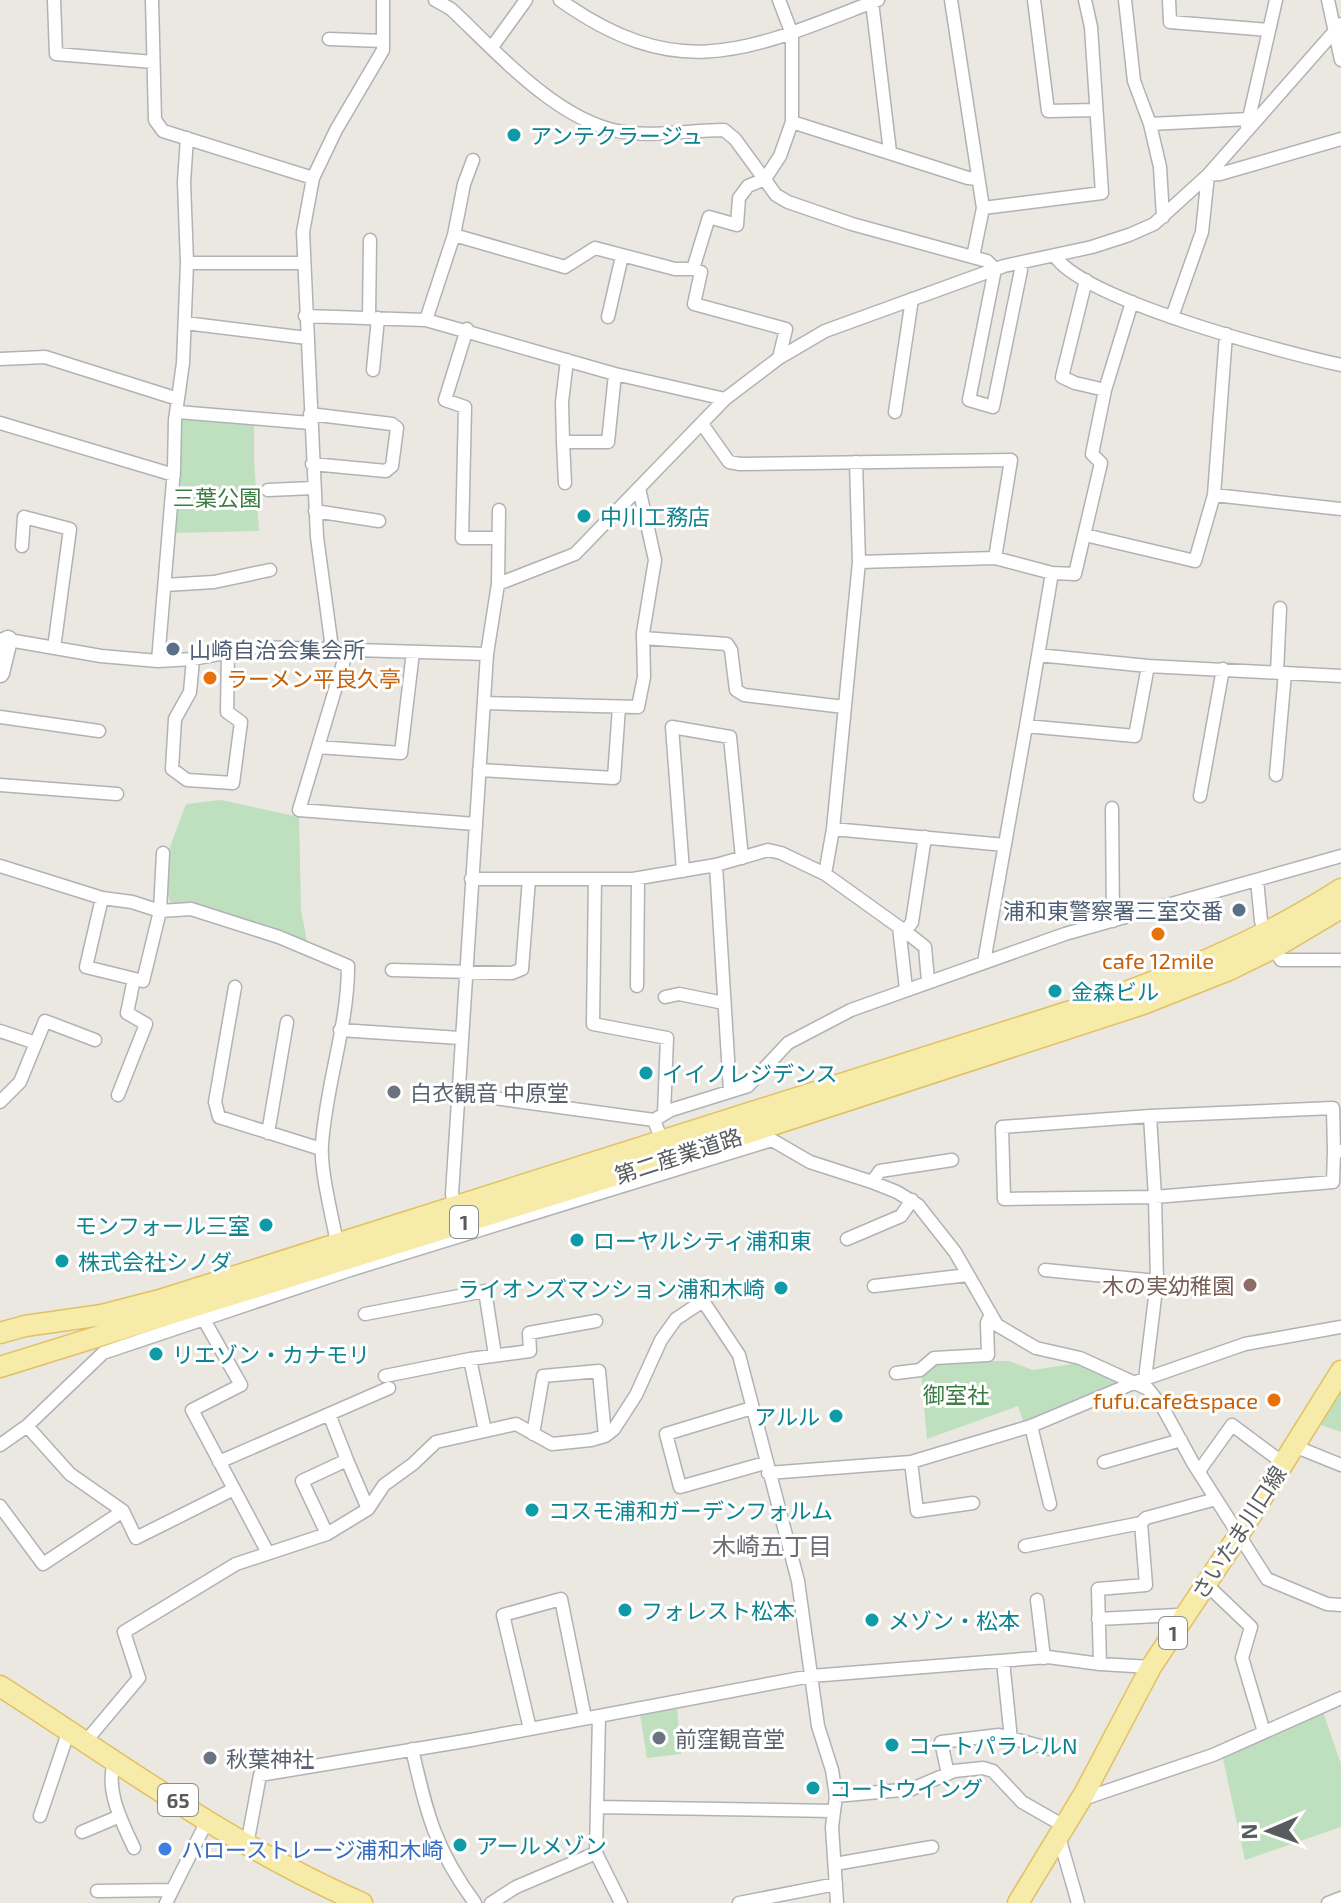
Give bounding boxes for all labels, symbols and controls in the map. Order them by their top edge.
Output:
place label: アンテクラージュ [530,122,703,148]
marker: アンテクラージュ [505,126,523,144]
park label: 三葉公園 [173,484,261,510]
place label: 中川工務店 [600,503,710,529]
marker: 中川工務店 [575,507,593,525]
place label: 山崎自治会集会所 [189,636,365,662]
marker: 山崎自治会集会所 [164,640,182,658]
place label: ラーメン平良久亭 [226,665,401,691]
marker: ラーメン平良久亭 [201,669,219,687]
place label: 浦和東警察署三室交番 [1003,897,1223,923]
marker: 浦和東警察署三室交番 [1230,901,1248,919]
marker: cafe 12mile [1149,925,1167,943]
place label: cafe 12mile [1102,947,1214,973]
place label: 金森ビル [1071,978,1159,1004]
marker: 金森ビル [1046,982,1064,1000]
place label: イイノレジデンス [662,1060,838,1086]
marker: イイノレジデンス [637,1064,655,1082]
place label: 白衣観音 中原堂 [410,1079,569,1105]
marker: 白衣観音 中原堂 [385,1083,403,1101]
street label: 第二産業道路 [611,1122,745,1188]
road number: 1 [450,1206,478,1238]
place label: モンフォール三室 [75,1212,250,1238]
marker: モンフォール三室 [257,1216,275,1234]
place label: ローヤルシティ浦和東 [593,1227,812,1253]
marker: ローヤルシティ浦和東 [568,1231,586,1249]
place label: 株式会社シノダ [78,1248,232,1274]
marker: 株式会社シノダ [53,1252,71,1270]
place label: 木の実幼稚園 [1102,1272,1234,1298]
place label: ライオンズマンション浦和木崎 [457,1275,765,1301]
marker: 木の実幼稚園 [1241,1276,1259,1294]
marker: ライオンズマンション浦和木崎 [772,1279,790,1297]
place label: リエゾン・カナモリ [172,1341,370,1367]
marker: リエゾン・カナモリ [147,1345,165,1363]
park label: 御室社 [923,1381,989,1407]
place label: fufu.cafe&space [1093,1387,1258,1413]
marker: fufu.cafe&space [1265,1391,1283,1409]
place label: アルル [754,1403,820,1429]
marker: アルル [827,1407,845,1425]
street label: さいたま川口線 [1185,1461,1291,1603]
place label: コスモ浦和ガーデンフォルム [548,1497,833,1523]
marker: コスモ浦和ガーデンフォルム [523,1501,541,1519]
district label: 木崎五丁目 [712,1531,832,1560]
place label: フォレスト松本 [641,1597,795,1623]
marker: フォレスト松本 [616,1601,634,1619]
place label: メゾン・松本 [888,1607,1020,1633]
marker: メゾン・松本 [863,1611,881,1629]
road number: 1 [1159,1617,1187,1649]
place label: 前窪観音堂 [675,1725,785,1751]
marker: 前窪観音堂 [650,1729,668,1747]
place label: コートパラレルN [908,1732,1078,1758]
marker: コートパラレルN [883,1736,901,1754]
place label: 秋葉神社 [226,1745,314,1771]
marker: 秋葉神社 [201,1749,219,1767]
place label: コートウイング [829,1775,983,1801]
marker: コートウイング [804,1779,822,1797]
road number: 65 [158,1784,198,1816]
north arrow [1229,1791,1309,1871]
text: N [1235,1823,1261,1840]
place label: アールメゾン [476,1832,607,1858]
place label: ハローストレージ浦和木崎 [181,1836,443,1862]
marker: アールメゾン [451,1836,469,1854]
marker: ハローストレージ浦和木崎 [156,1840,174,1858]

